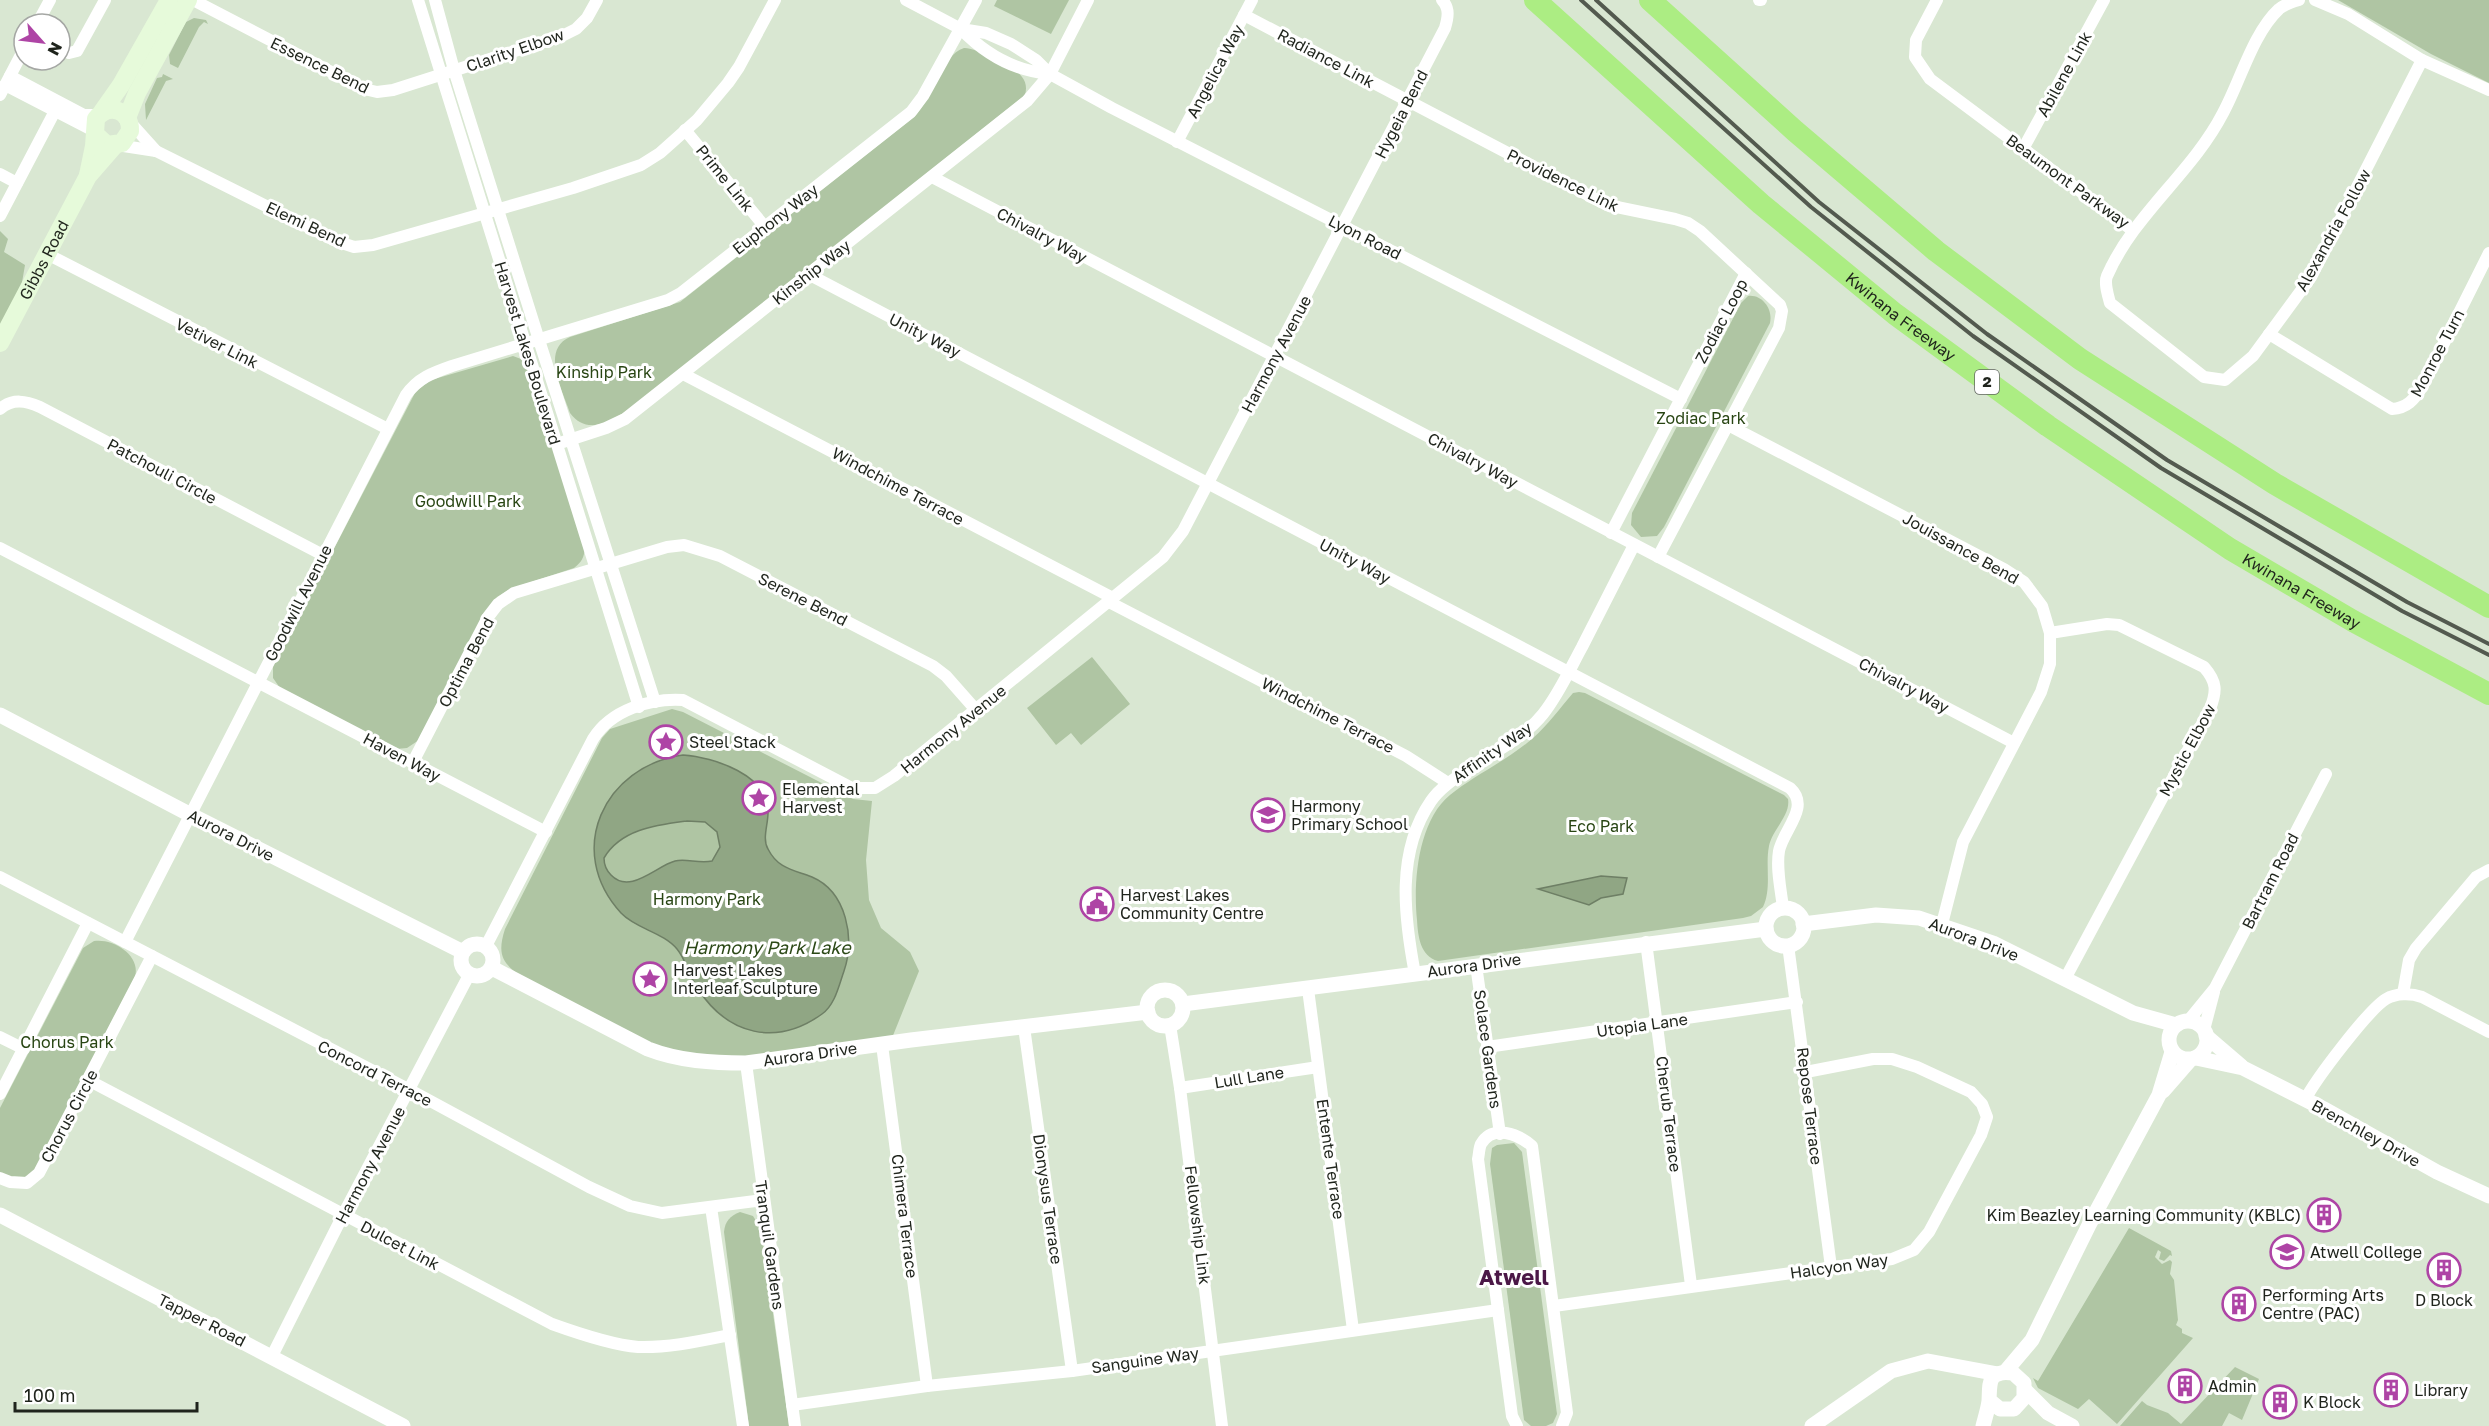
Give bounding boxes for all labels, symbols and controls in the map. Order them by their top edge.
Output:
north arrow [12,12,72,72]
street label: Angelica Way [1182,21,1248,121]
street label: Clarity Elbow [463,24,567,76]
street label: Radiance Link [1274,24,1378,92]
street label: Abilene Link [2032,28,2096,120]
street label: Essence Bend [267,32,373,98]
text: N [44,39,67,59]
street label: Hygeia Bend [1370,66,1432,162]
street label: Beaumont Parkway [2002,130,2134,233]
street label: Prime Link [692,140,758,216]
street label: Providence Link [1504,144,1622,216]
street label: Alexandria Follow [2291,165,2375,295]
street label: Euphony Way [728,179,822,259]
street label: Elemi Bend [263,197,349,251]
street label: Chivalry Way [993,203,1091,267]
street label: Lyon Road [1325,210,1405,264]
street label: Gibbs Road [15,217,73,303]
street label: Kinship Way [768,235,854,309]
street label: Harvest Lakes Boulevard [491,259,565,447]
street label: Kwinana Freeway [1842,268,1960,365]
street label: Zodiac Loop [1690,275,1752,367]
street label: Harmony Avenue [1237,292,1315,416]
street label: Monroe Turn [2406,306,2468,400]
street label: Unity Way [886,308,964,362]
street label: Vetiver Link [172,314,262,372]
park label: Kinship Park [556,362,652,382]
road number: 2 [1975,370,1999,394]
park label: Zodiac Park [1656,408,1746,428]
street label: Chivalry Way [1424,428,1522,492]
street label: Patchouli Circle [104,434,220,508]
street label: Windchime Terrace [829,443,967,529]
park label: Goodwill Park [415,491,521,511]
street label: Jouissance Bend [1899,508,2023,588]
street label: Unity Way [1316,534,1394,588]
street label: Goodwill Avenue [260,541,336,665]
street label: Kwinana Freeway [2239,548,2364,633]
street label: Serene Bend [755,568,851,630]
street label: Optima Bend [434,613,498,711]
street label: Chivalry Way [1855,653,1953,717]
street label: Windchime Terrace [1258,673,1398,757]
street label: Harmony Avenue [896,680,1010,778]
street label: Mystic Elbow [2154,700,2220,800]
street label: Affinity Way [1448,717,1536,787]
place icon: Steel Stack [648,724,684,760]
street label: Haven Way [360,728,444,786]
place label: Steel Stack [689,732,776,752]
place label: Elemental Harvest [782,779,860,817]
place icon: Elemental Harvest [741,780,777,816]
place label: Harmony Primary School [1291,796,1408,834]
school or university icon: Harmony Primary School [1250,797,1286,833]
street label: Aurora Drive [184,805,278,865]
park label: Eco Park [1568,816,1634,836]
street label: Bartram Road [2237,830,2303,932]
place label: Harvest Lakes Community Centre [1120,885,1264,923]
public building icon: Harvest Lakes Community Centre [1079,886,1115,922]
park label: Harmony Park [653,889,761,909]
street label: Aurora Drive [1926,913,2022,965]
water label: Harmony Park Lake [683,936,852,958]
street label: Aurora Drive [1426,949,1522,981]
place label: Harvest Lakes Interleaf Sculpture [673,960,818,998]
place icon: Harvest Lakes Interleaf Sculpture [632,961,668,997]
street label: Solace Gardens [1470,988,1506,1110]
street label: Utopia Lane [1595,1009,1689,1041]
park label: Chorus Park [20,1032,114,1052]
street label: Concord Terrace [314,1036,436,1110]
street label: Aurora Drive [762,1038,858,1070]
street label: Repose Terrace [1793,1046,1827,1166]
street label: Cherub Terrace [1652,1055,1686,1173]
street label: Lull Lane [1213,1062,1285,1092]
street label: Chorus Circle [36,1066,102,1166]
street label: Brenchley Drive [2308,1095,2424,1171]
street label: Entente Terrace [1313,1097,1349,1221]
street label: Harmony Avenue [331,1103,409,1227]
street label: Dionysus Terrace [1029,1133,1067,1265]
street label: Chimera Terrace [887,1153,923,1279]
street label: Fellowship Link [1181,1164,1215,1286]
street label: Tranquil Gardens [751,1179,789,1311]
building icon: Kim Beazley Learning Community (KBLC) [2306,1197,2342,1233]
place label: Kim Beazley Learning Community (KBLC) [1987,1205,2301,1225]
street label: Dulcet Link [357,1216,443,1274]
school or university icon: Atwell College [2269,1234,2305,1270]
place label: Atwell College [2310,1242,2422,1262]
street label: Halcyon Way [1789,1249,1889,1283]
building icon: D Block [2426,1252,2462,1288]
district label: Atwell [1479,1263,1549,1290]
place label: Performing Arts Centre (PAC) [2262,1285,2384,1323]
building icon: Performing Arts Centre (PAC) [2221,1286,2257,1322]
street label: Tapper Road [155,1289,249,1351]
place label: D Block [2415,1290,2473,1310]
street label: Sanguine Way [1090,1343,1200,1377]
building icon: Admin [2167,1368,2203,1404]
building icon: Library [2373,1372,2409,1408]
scale bar [15,1375,196,1413]
place label: Admin [2208,1376,2257,1396]
place label: Library [2414,1380,2468,1400]
text: 100 m [24,1384,75,1406]
building icon: K Block [2262,1384,2298,1420]
place label: K Block [2303,1392,2361,1412]

